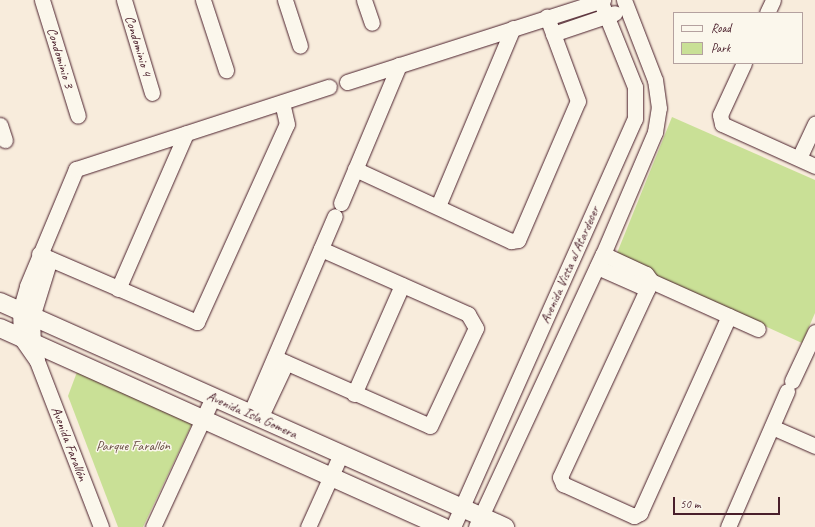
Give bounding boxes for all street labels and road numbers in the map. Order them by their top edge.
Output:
street label: Condominio 4 [121,14,155,78]
street label: Condominio 3 [43,26,77,90]
street label: Avenida Vista al Atardecer [537,204,603,326]
street label: Avenida Isla Gomera [204,388,300,442]
street label: Avenida Farallón [47,404,91,484]

